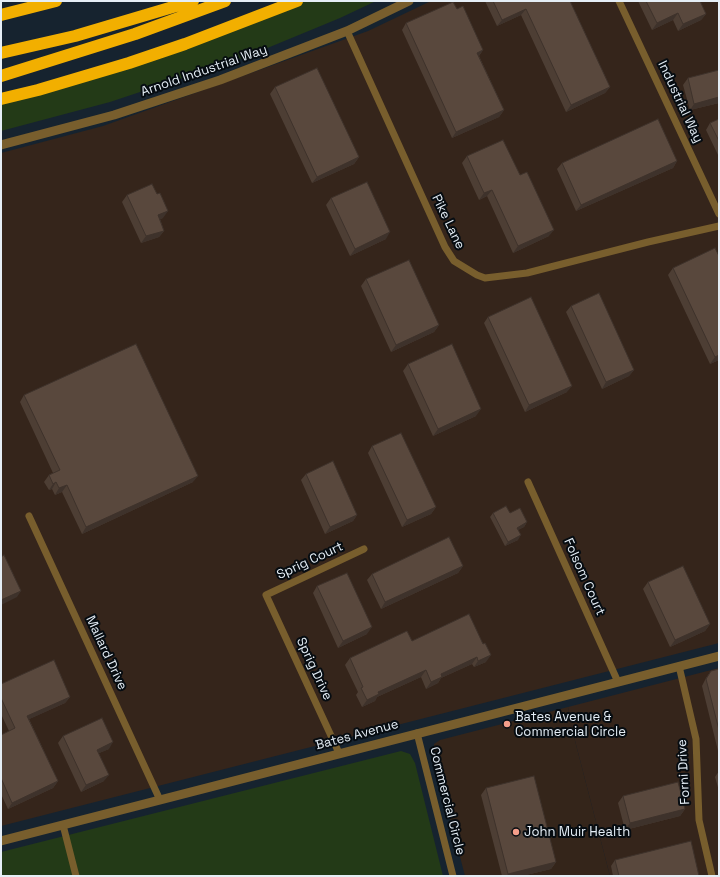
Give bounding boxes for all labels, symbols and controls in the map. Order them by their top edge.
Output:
street label: Arnold Industrial Way [139,42,269,100]
street label: Industrial Way [654,58,706,146]
street label: Pike Lane [428,192,468,252]
street label: Folsom Court [560,536,608,618]
street label: Sprig Court [274,539,346,583]
street label: Mallard Drive [82,613,130,693]
street label: Sprig Drive [293,635,335,703]
place label: Bates Avenue & Commercial Circle [515,709,626,740]
street label: Bates Avenue [314,716,400,754]
marker: Bates Avenue & Commercial Circle [502,719,512,729]
street label: Forni Drive [674,739,694,805]
street label: Commercial Circle [426,745,468,857]
place label: John Muir Health [524,824,630,840]
marker: John Muir Health [511,827,521,837]

